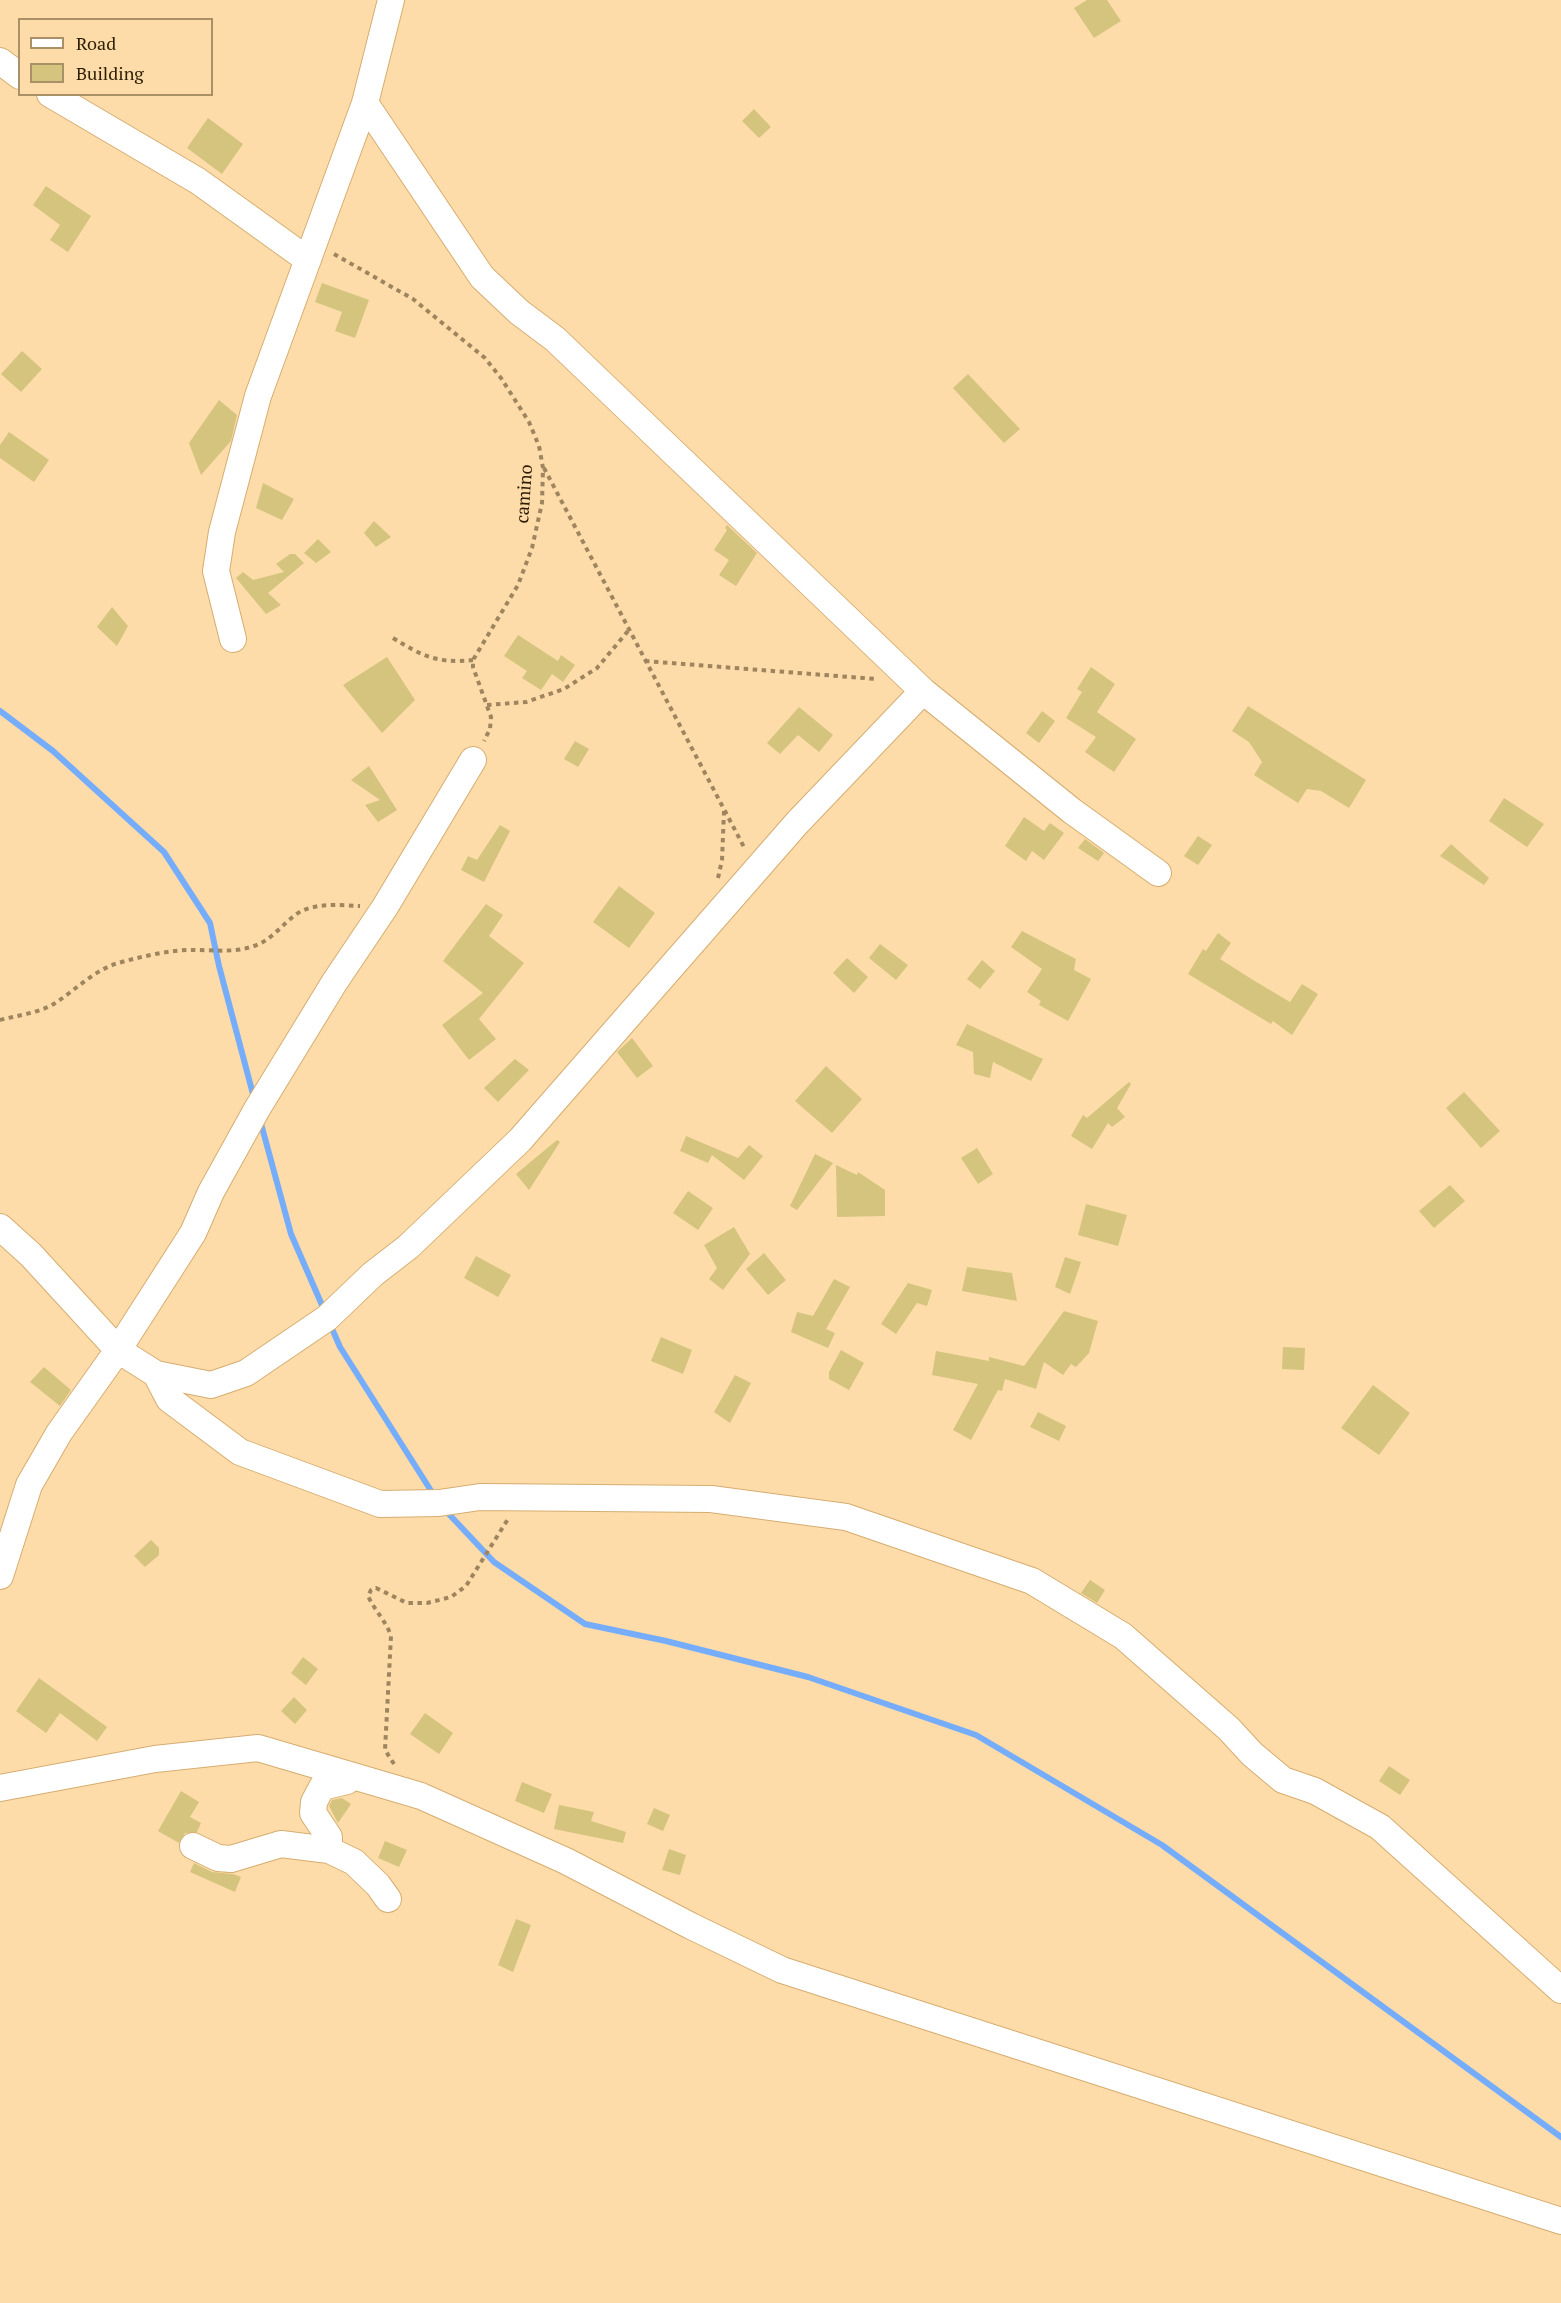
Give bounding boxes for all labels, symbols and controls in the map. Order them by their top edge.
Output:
legend [18,18,213,96]
text: Road [76,31,116,55]
text: Building [76,61,144,85]
street label: camino [512,464,538,524]

